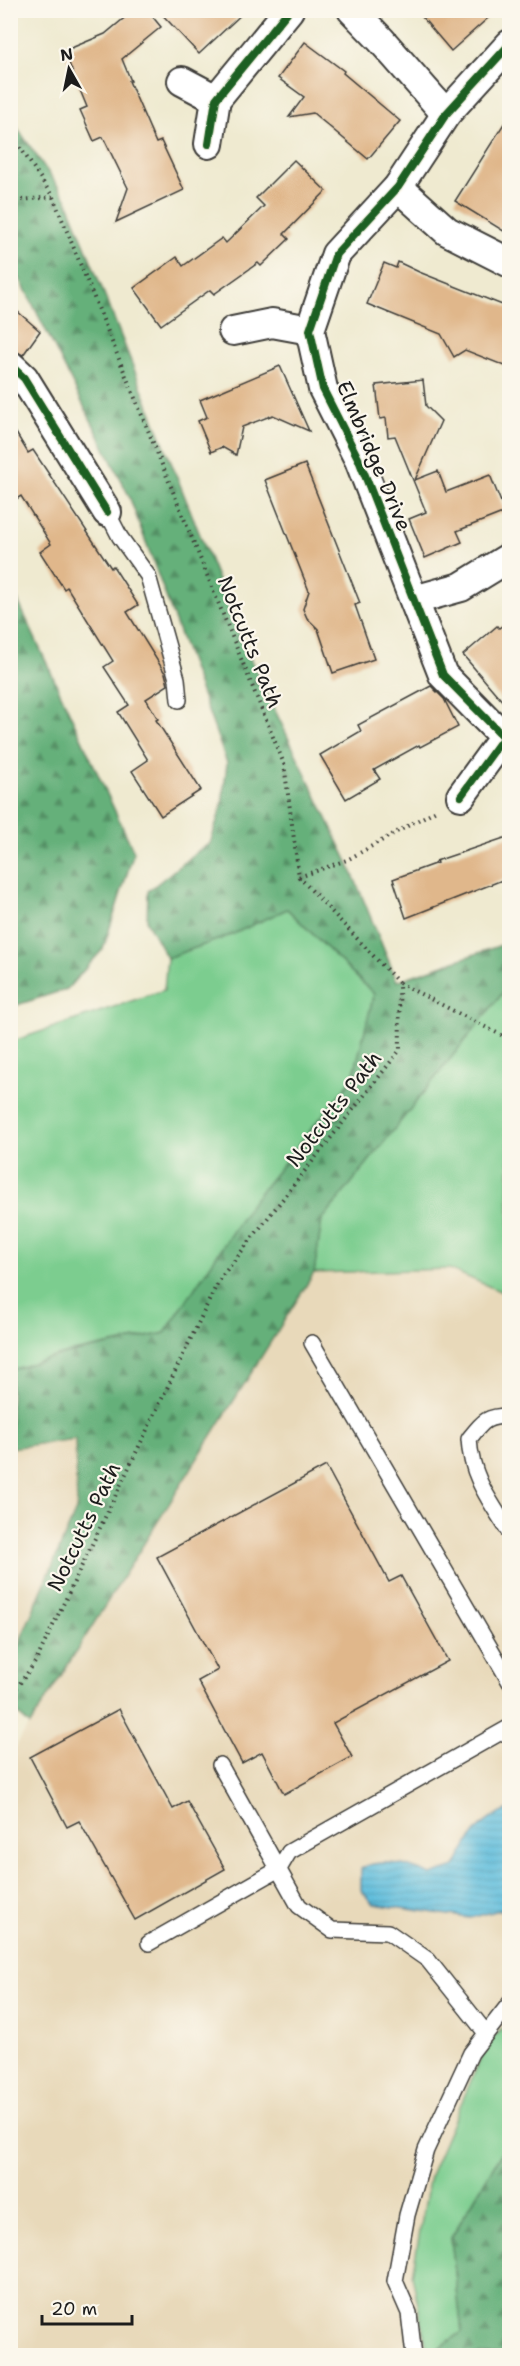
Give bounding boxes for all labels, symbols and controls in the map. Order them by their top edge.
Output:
north arrow [39,39,99,99]
text: N [59,43,75,66]
street label: Elmbridge Drive [330,377,418,535]
street label: Notcutts Path [211,572,289,712]
street label: Notcutts Path [280,1045,388,1173]
street label: Notcutts Path [41,1458,127,1596]
scale bar [42,2288,132,2326]
text: 20 m [51,2297,97,2321]

